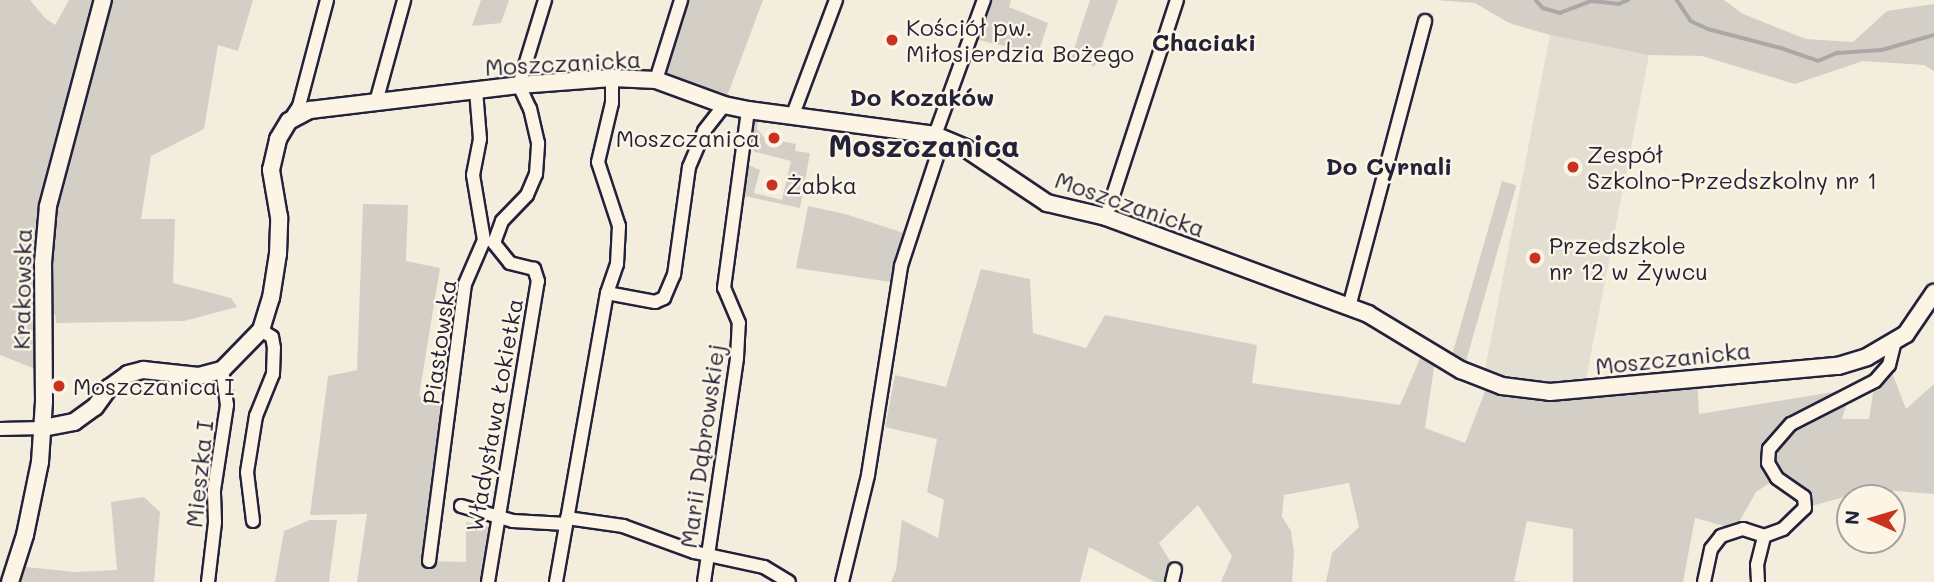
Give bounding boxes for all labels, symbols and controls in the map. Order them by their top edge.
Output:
place label: Kościół pw. Miłosierdzia Bożego [906,13,1134,67]
district label: Chaciaki [1152,28,1256,56]
marker: Kościół pw. Miłosierdzia Bożego [884,32,900,48]
street label: Moszczanicka [484,45,642,81]
district label: Do Kozaków [849,83,995,111]
place label: Moszczanica [616,124,760,152]
district label: Moszczanica [828,127,1020,163]
marker: Moszczanica [766,130,782,146]
place label: Zespół Szkolno-Przedszkolny nr 1 [1587,140,1877,194]
district label: Do Cyrnali [1326,152,1452,180]
marker: Zespół Szkolno-Przedszkolny nr 1 [1565,159,1581,175]
street label: Moszczanicka [1052,165,1208,243]
place label: Żabka [786,171,857,199]
marker: Żabka [764,177,780,193]
street label: Krakowska [7,228,37,350]
place label: Przedszkole nr 12 w Żywcu [1549,231,1708,285]
marker: Przedszkole nr 12 w Żywcu [1527,250,1543,266]
street label: Piastowska [417,278,461,406]
street label: Władysława Łokietka [460,296,528,534]
street label: Moszczanicka [1594,336,1752,380]
street label: Marii Dąbrowskiej [674,342,730,550]
place label: Moszczanica I [73,372,235,400]
marker: Moszczanica I [51,378,67,394]
street label: Mieszka I [180,419,218,529]
north arrow [1836,484,1906,554]
text: N [1839,510,1865,526]

